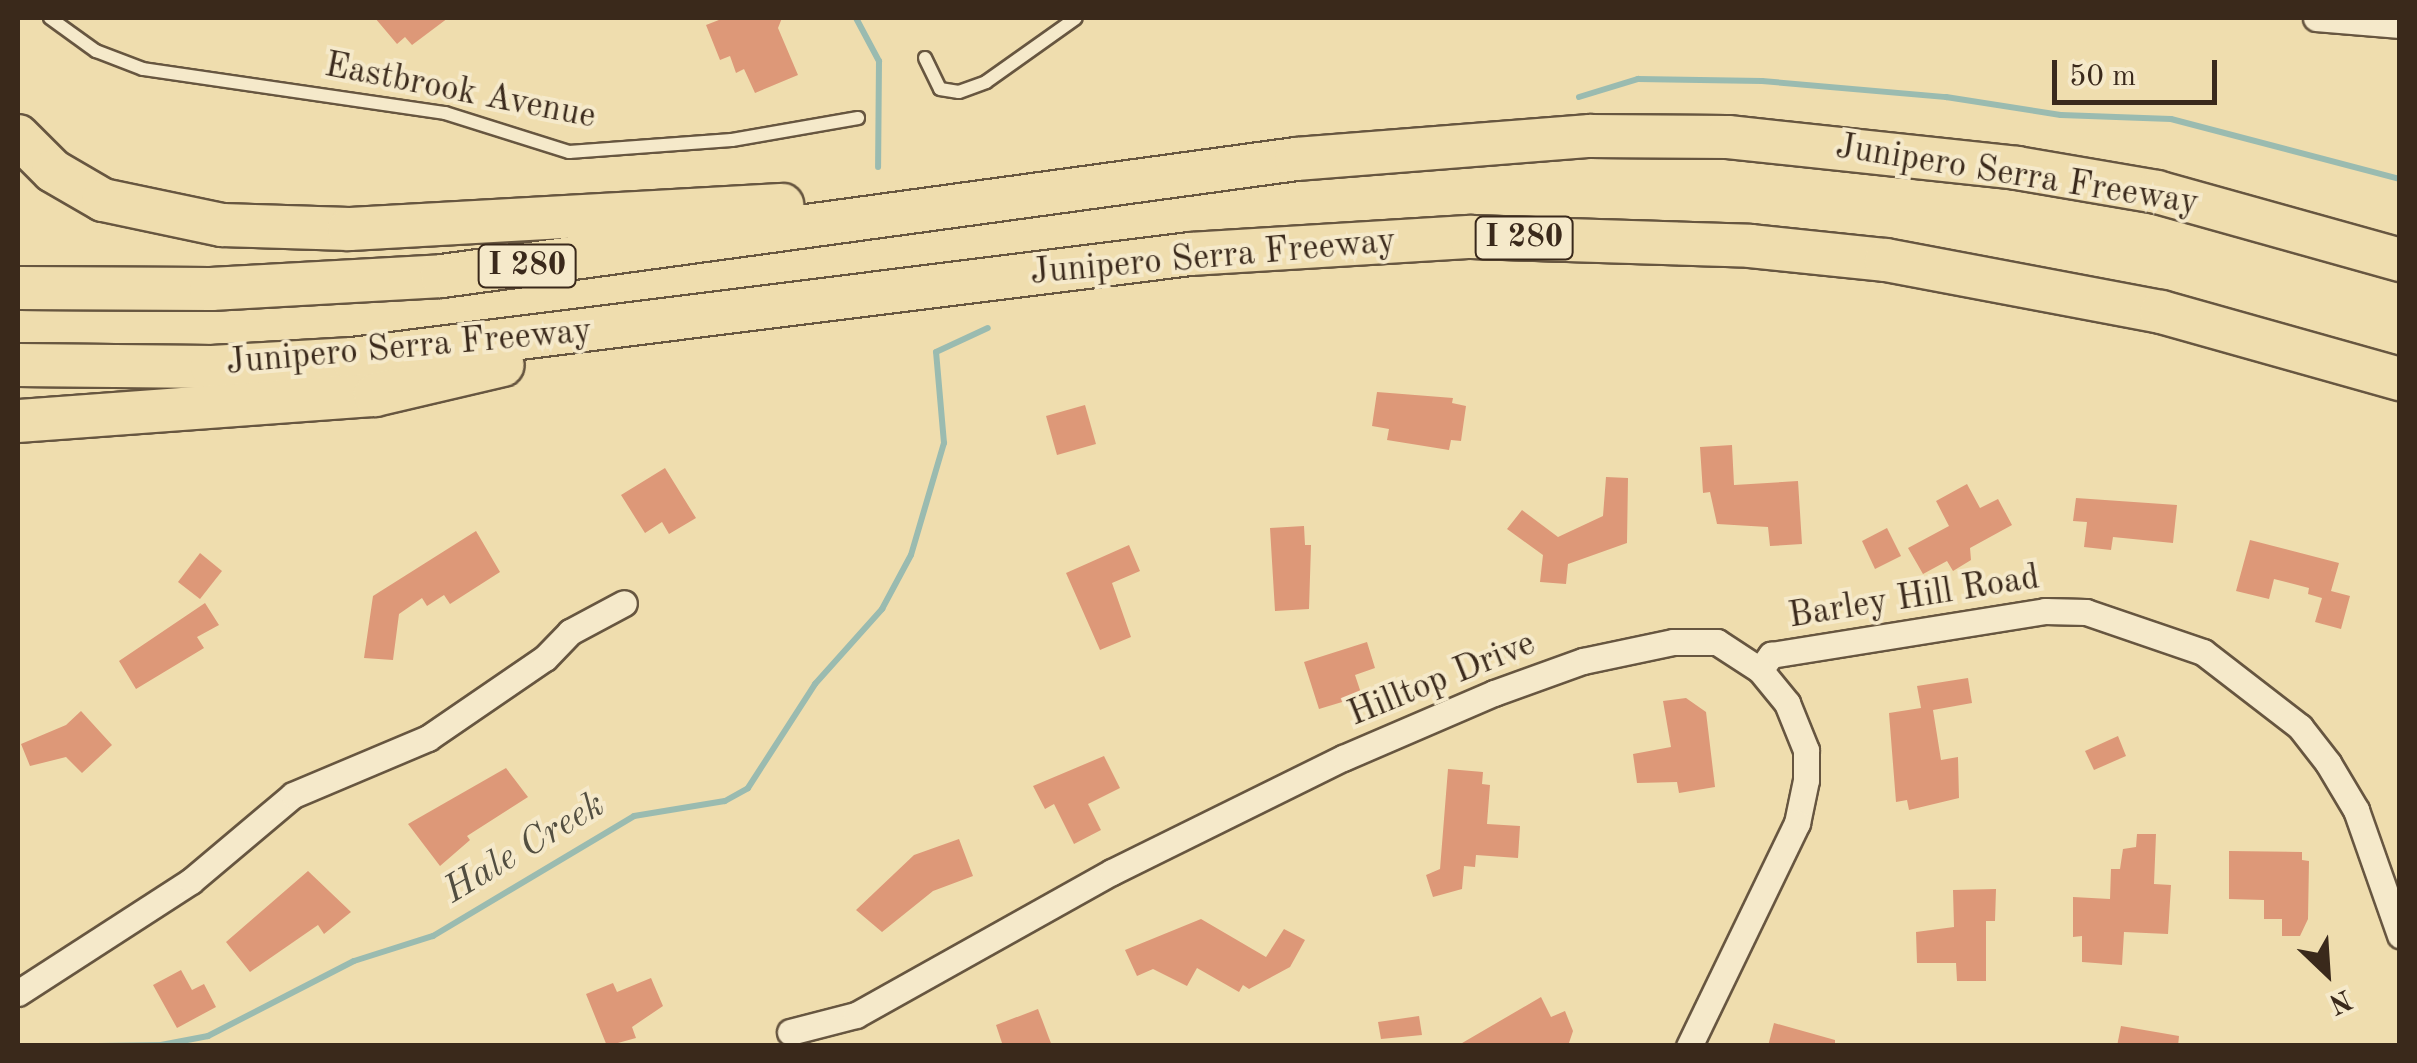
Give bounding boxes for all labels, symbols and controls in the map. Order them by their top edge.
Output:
scale bar [2057,40,2222,102]
street label: Eastbrook Avenue [321,45,599,139]
text: 50 m [2069,62,2136,92]
street label: Junipero Serra Freeway [1833,127,2201,225]
road number: I 280 [1474,211,1574,265]
street label: Junipero Serra Freeway [1028,221,1398,295]
road number: I 280 [477,239,577,293]
street label: Junipero Serra Freeway [224,311,594,385]
street label: Barley Hill Road [1786,557,2042,639]
street label: Hilltop Drive [1343,624,1541,736]
water label: Hale Creek [436,783,614,915]
north arrow [2277,923,2377,1023]
text: N [2324,983,2355,1017]

